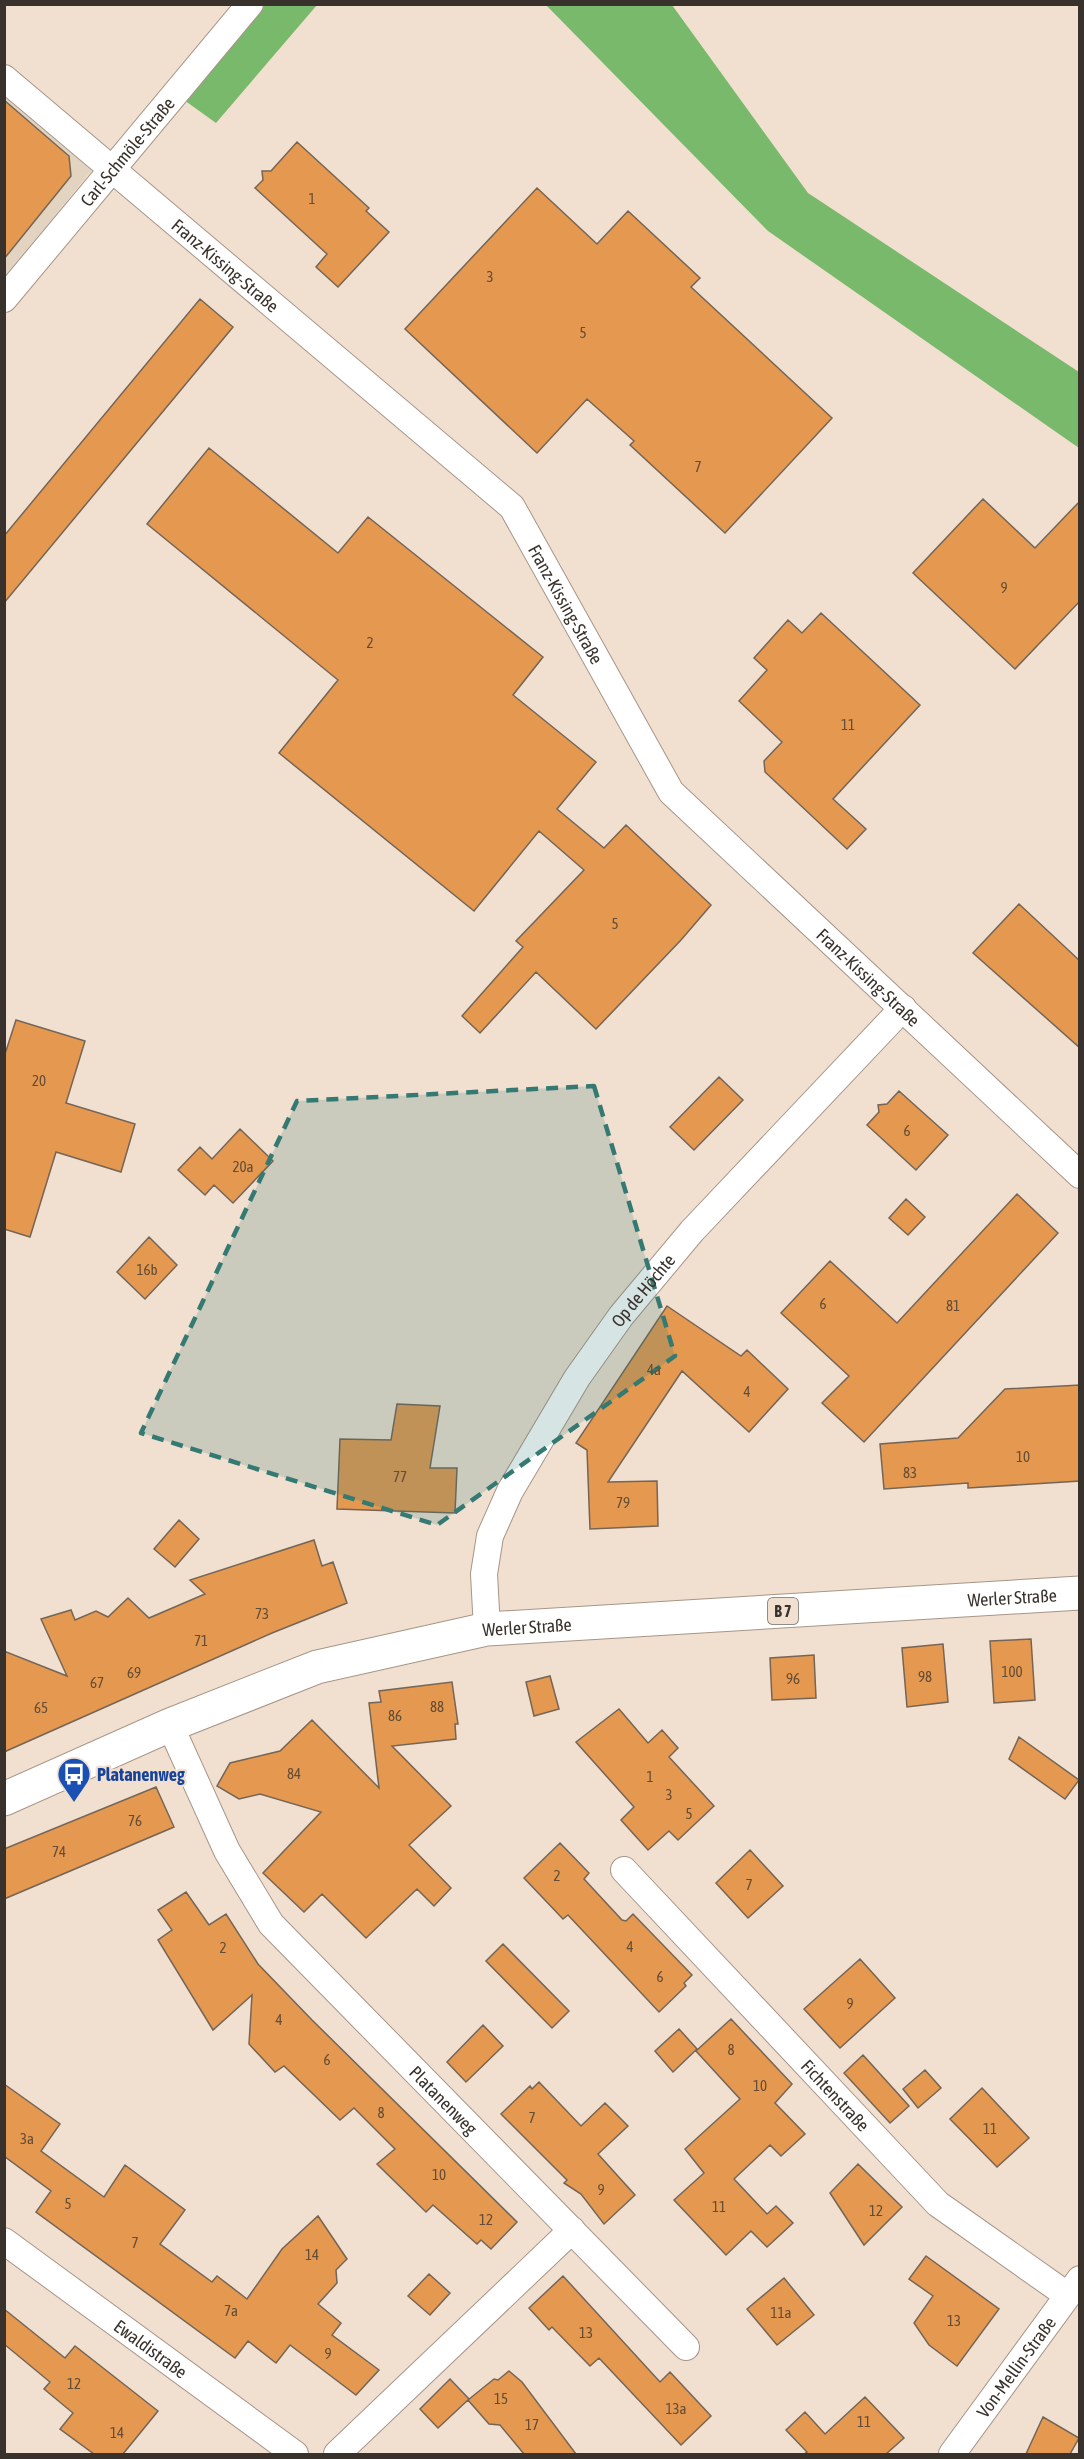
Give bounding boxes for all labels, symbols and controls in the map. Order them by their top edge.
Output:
street label: Carl-Schmöle-Straße [76,93,178,210]
house number: 1 [308,190,316,207]
street label: Franz-Kissing-Straße [168,214,283,316]
house number: 3 [486,268,494,285]
house number: 5 [579,324,587,341]
house number: 7 [694,458,702,475]
street label: Franz-Kissing-Straße [524,541,608,667]
house number: 9 [1000,579,1008,596]
house number: 2 [366,634,374,651]
house number: 11 [841,716,855,733]
house number: 5 [611,915,619,932]
street label: Franz-Kissing-Straße [813,924,925,1030]
house number: 20 [32,1072,46,1089]
house number: 6 [903,1122,911,1139]
house number: 20a [232,1158,254,1175]
street label: Op de Höchte [606,1249,679,1331]
house number: 16b [136,1261,158,1278]
house number: 6 [819,1295,827,1312]
house number: 81 [946,1297,960,1314]
house number: 4a [647,1361,661,1378]
house number: 4 [743,1383,751,1400]
house number: 10 [1016,1448,1030,1465]
house number: 83 [903,1464,917,1481]
house number: 77 [393,1468,407,1485]
house number: 79 [616,1494,630,1511]
street label: Werler Straße [967,1584,1057,1610]
road number: B 7 [768,1598,798,1624]
house number: 73 [255,1605,269,1622]
street label: Werler Straße [482,1613,572,1640]
house number: 71 [194,1632,208,1649]
house number: 100 [1001,1663,1023,1680]
house number: 69 [127,1664,141,1681]
house number: 98 [918,1668,932,1685]
house number: 96 [786,1670,800,1687]
house number: 67 [90,1674,104,1691]
house number: 88 [430,1698,444,1715]
house number: 65 [34,1699,48,1716]
house number: 86 [388,1707,402,1724]
bus stop icon: Platanenweg [56,1756,92,1803]
place label: Platanenweg [97,1764,185,1785]
house number: 84 [287,1765,301,1782]
house number: 1 [646,1768,654,1785]
house number: 3 [665,1786,673,1803]
house number: 5 [685,1805,693,1822]
house number: 76 [128,1812,142,1829]
house number: 74 [52,1843,66,1860]
house number: 2 [553,1867,561,1884]
house number: 7 [745,1876,753,1893]
house number: 4 [626,1938,634,1955]
house number: 2 [219,1939,227,1956]
house number: 6 [656,1968,664,1985]
house number: 9 [846,1995,854,2012]
house number: 4 [275,2011,283,2028]
house number: 8 [727,2041,735,2058]
house number: 6 [323,2051,331,2068]
street label: Fichtenstraße [797,2055,874,2135]
street label: Platanenweg [405,2061,482,2139]
house number: 10 [753,2077,767,2094]
house number: 8 [377,2104,385,2121]
house number: 7 [528,2109,536,2126]
house number: 11 [983,2120,997,2137]
house number: 3a [20,2130,34,2147]
house number: 10 [432,2166,446,2183]
house number: 9 [597,2181,605,2198]
house number: 5 [64,2195,72,2212]
house number: 11 [712,2198,726,2215]
house number: 12 [869,2202,883,2219]
house number: 12 [479,2211,493,2228]
house number: 7 [131,2234,139,2251]
house number: 14 [305,2246,319,2263]
house number: 7a [224,2302,238,2319]
house number: 11a [770,2304,792,2321]
house number: 13 [947,2312,961,2329]
street label: Von-Mellin-Straße [972,2312,1060,2421]
street label: Ewaldistraße [110,2315,192,2382]
house number: 13 [579,2324,593,2341]
house number: 9 [324,2345,332,2362]
house number: 12 [67,2375,81,2392]
house number: 15 [494,2390,508,2407]
house number: 13a [665,2400,687,2417]
house number: 11 [857,2413,871,2430]
house number: 17 [525,2416,539,2433]
house number: 14 [110,2424,124,2441]

